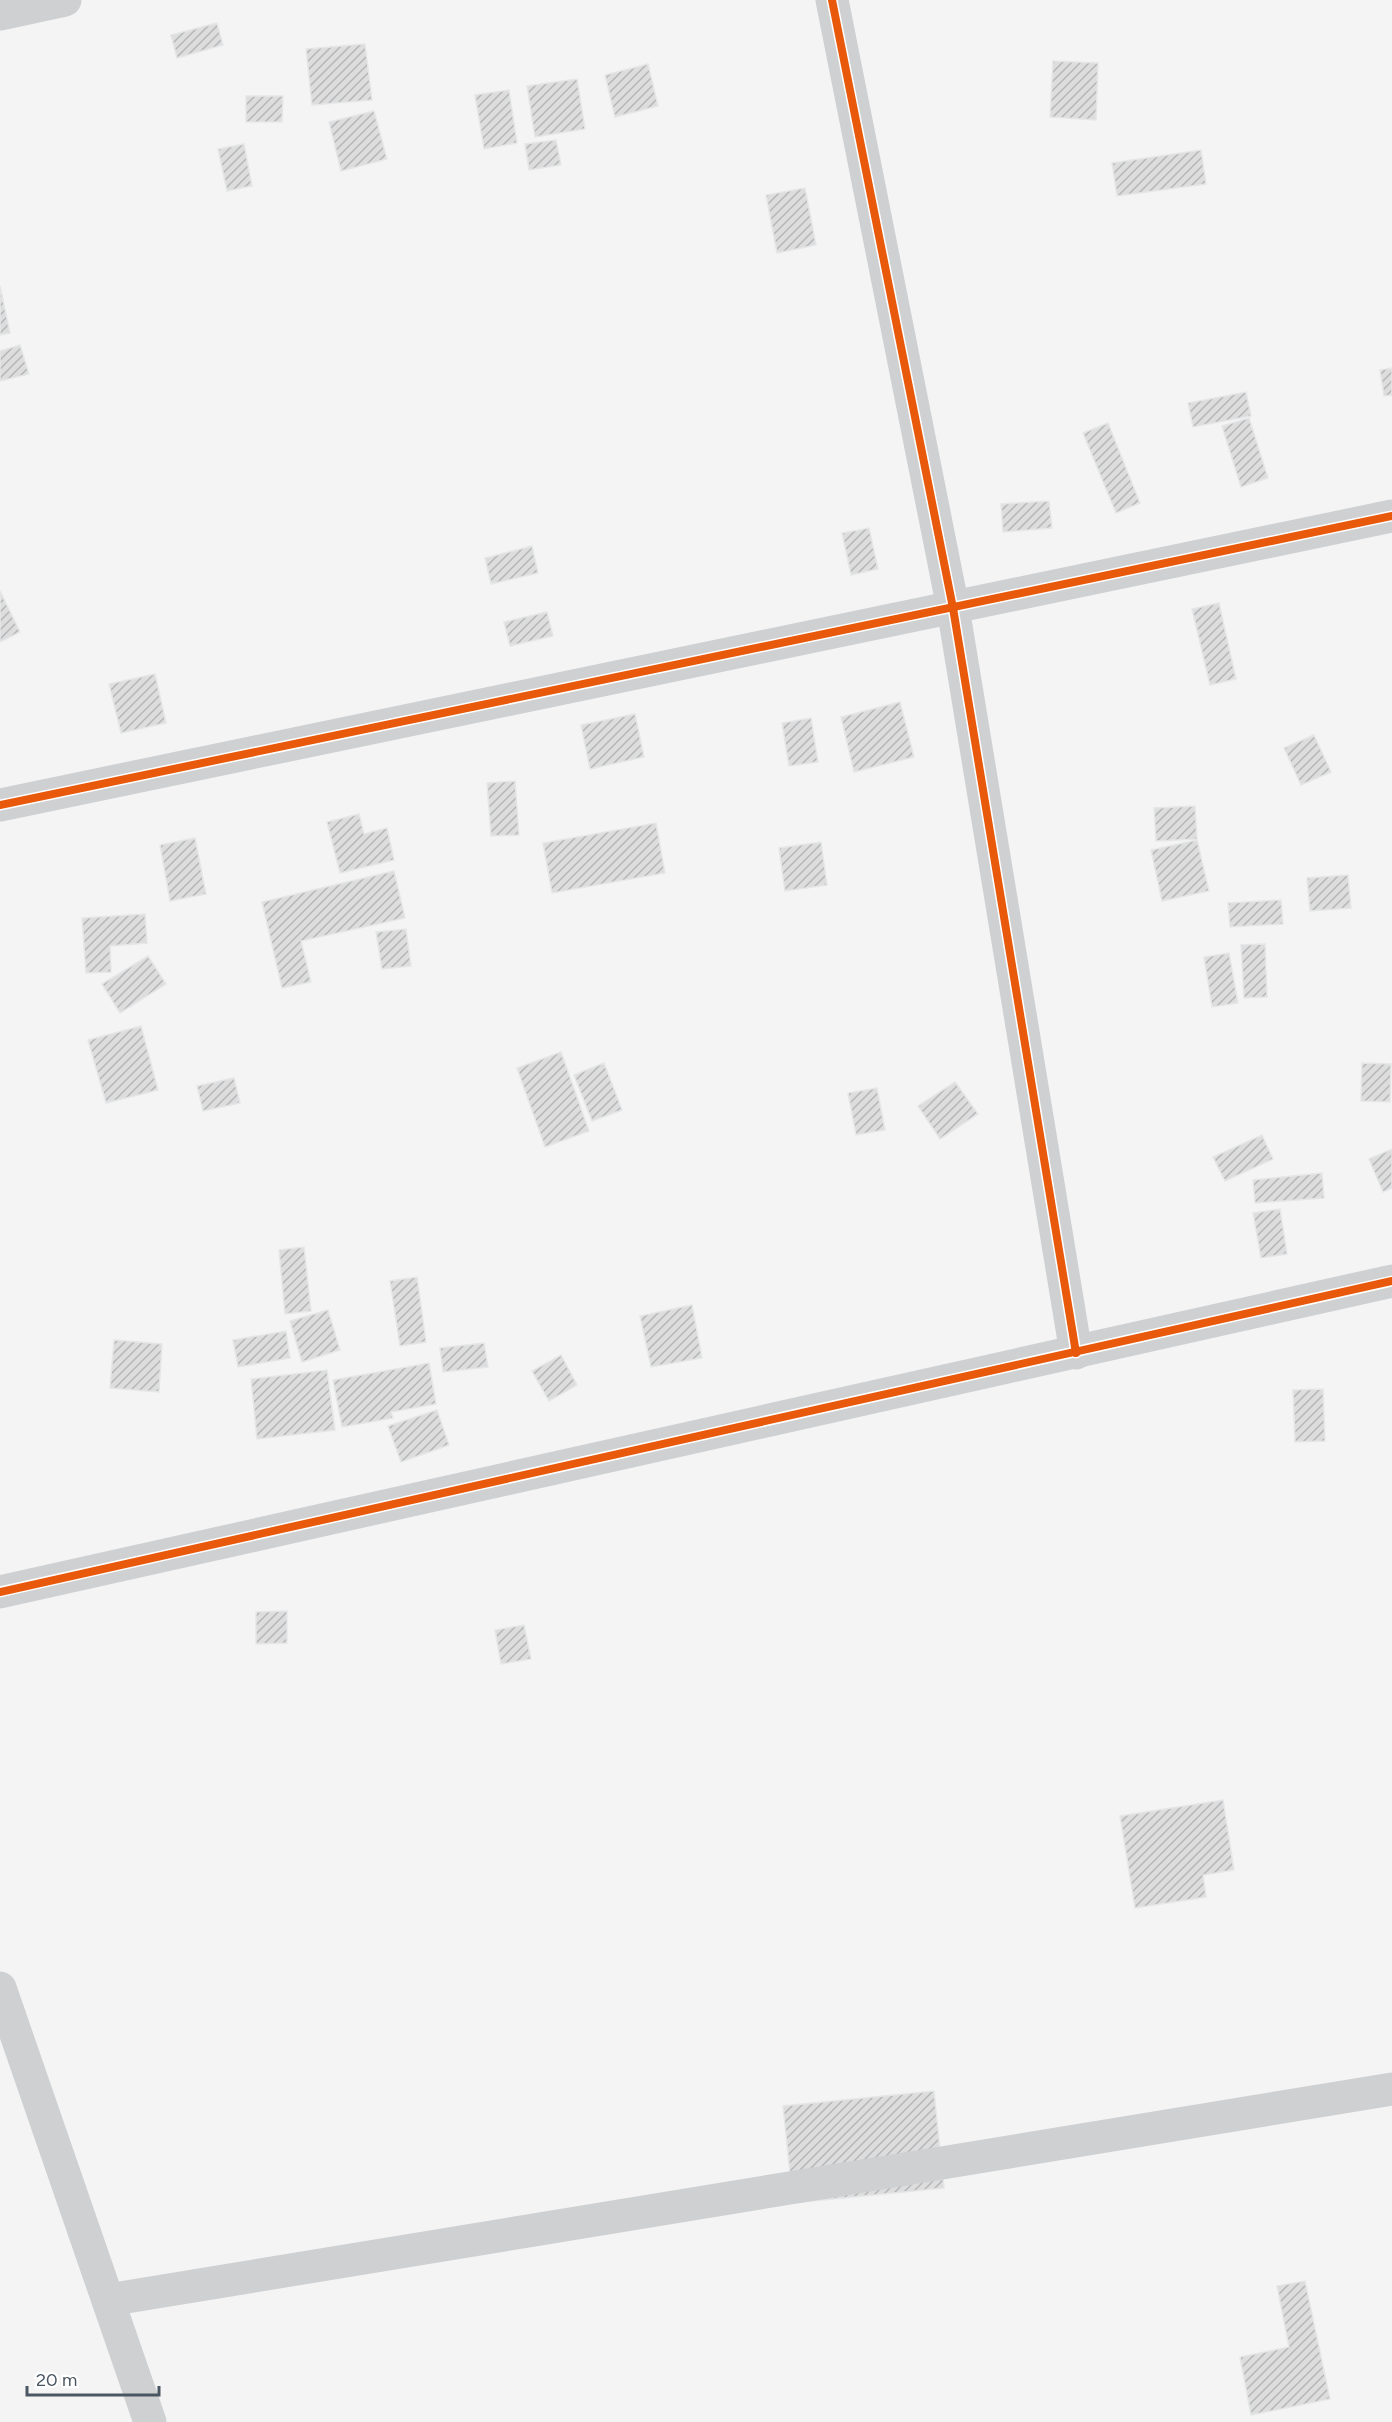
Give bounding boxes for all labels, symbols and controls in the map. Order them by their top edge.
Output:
scale bar [27,2359,159,2397]
text: 20 m [36,2369,77,2391]

